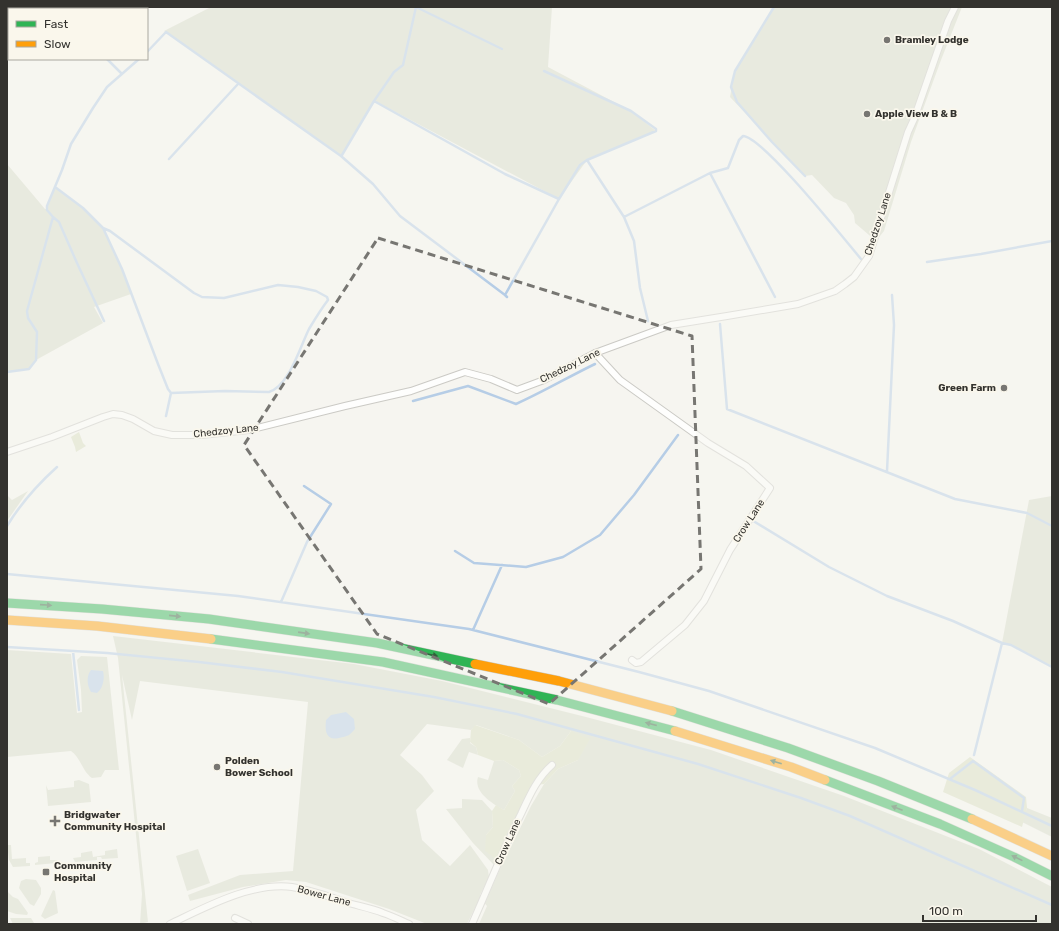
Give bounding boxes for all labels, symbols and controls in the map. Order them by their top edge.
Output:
legend [8,8,148,60]
text: Fast [44,17,68,31]
place label: Bramley Lodge [895,34,969,46]
marker: Bramley Lodge [882,35,892,45]
text: Slow [44,37,71,51]
place label: Apple View B & B [875,108,957,120]
marker: Apple View B & B [862,109,872,119]
street label: Chedzoy Lane [862,191,894,257]
street label: Chedzoy Lane [538,346,602,386]
place label: Green Farm [938,382,996,394]
marker: Green Farm [999,383,1009,393]
street label: Chedzoy Lane [193,422,260,440]
street label: Crow Lane [731,497,768,545]
one-way arrow [40,602,52,609]
one-way arrow [169,613,181,619]
one-way arrow [298,630,310,636]
one-way arrow [426,652,439,658]
one-way arrow [645,721,658,727]
place label: Polden Bower School [225,755,293,779]
one-way arrow [769,759,781,765]
marker: Polden Bower School [212,762,222,772]
one-way arrow [891,804,903,810]
place label: Bridgwater Community Hospital [64,809,165,833]
marker: Bridgwater Community Hospital [49,815,61,827]
street label: Crow Lane [493,817,524,867]
one-way arrow [1011,855,1023,861]
place label: Community Hospital [54,860,112,884]
marker: Community Hospital [41,867,51,877]
street label: Bower Lane [296,883,352,909]
scale bar [923,897,1036,923]
text: 100 m [929,904,963,918]

